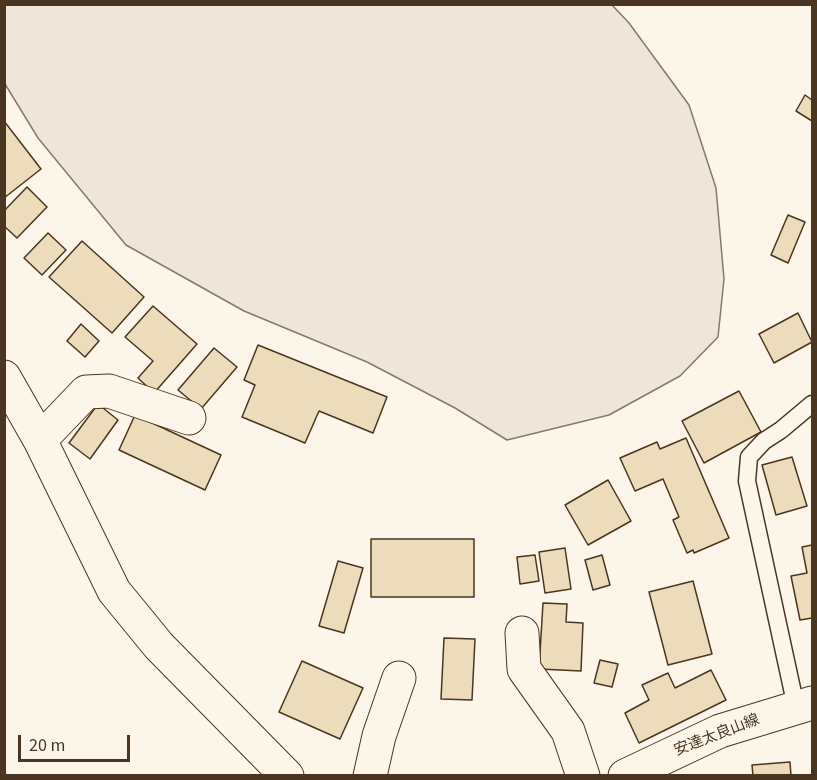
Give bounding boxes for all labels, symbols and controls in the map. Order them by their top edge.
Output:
street label: 安達太良山線 [672,711,762,761]
scale bar [21,723,134,761]
text: 20 m [29,733,65,758]

